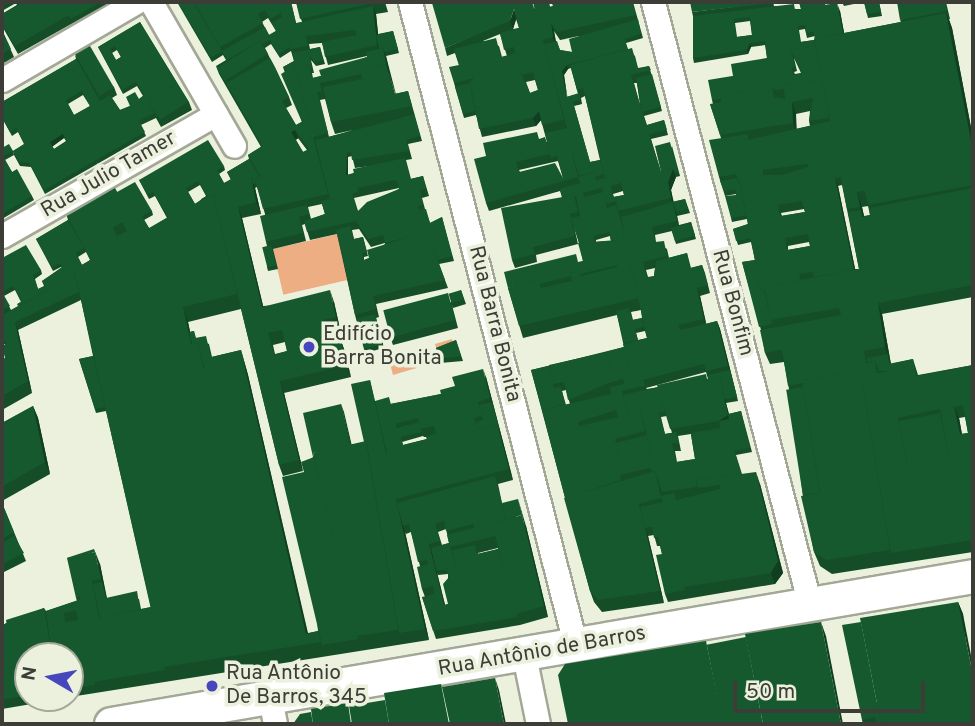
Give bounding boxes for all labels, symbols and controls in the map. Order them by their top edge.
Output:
street label: Rua Julio Tamer [37,126,181,224]
street label: Rua Barra Bonita [462,243,526,405]
street label: Rua Bonfim [706,247,758,359]
place label: Edifício Barra Bonita [323,322,442,372]
marker: Edifício Barra Bonita [301,339,317,355]
street label: Rua Antônio de Barros [436,621,648,683]
north arrow [14,642,84,712]
place label: Rua Antônio De Barros, 345 [226,661,367,711]
text: N [17,665,43,683]
scale bar [737,666,930,710]
marker: Rua Antônio De Barros, 345 [204,678,220,694]
text: 50 m [746,679,795,706]

